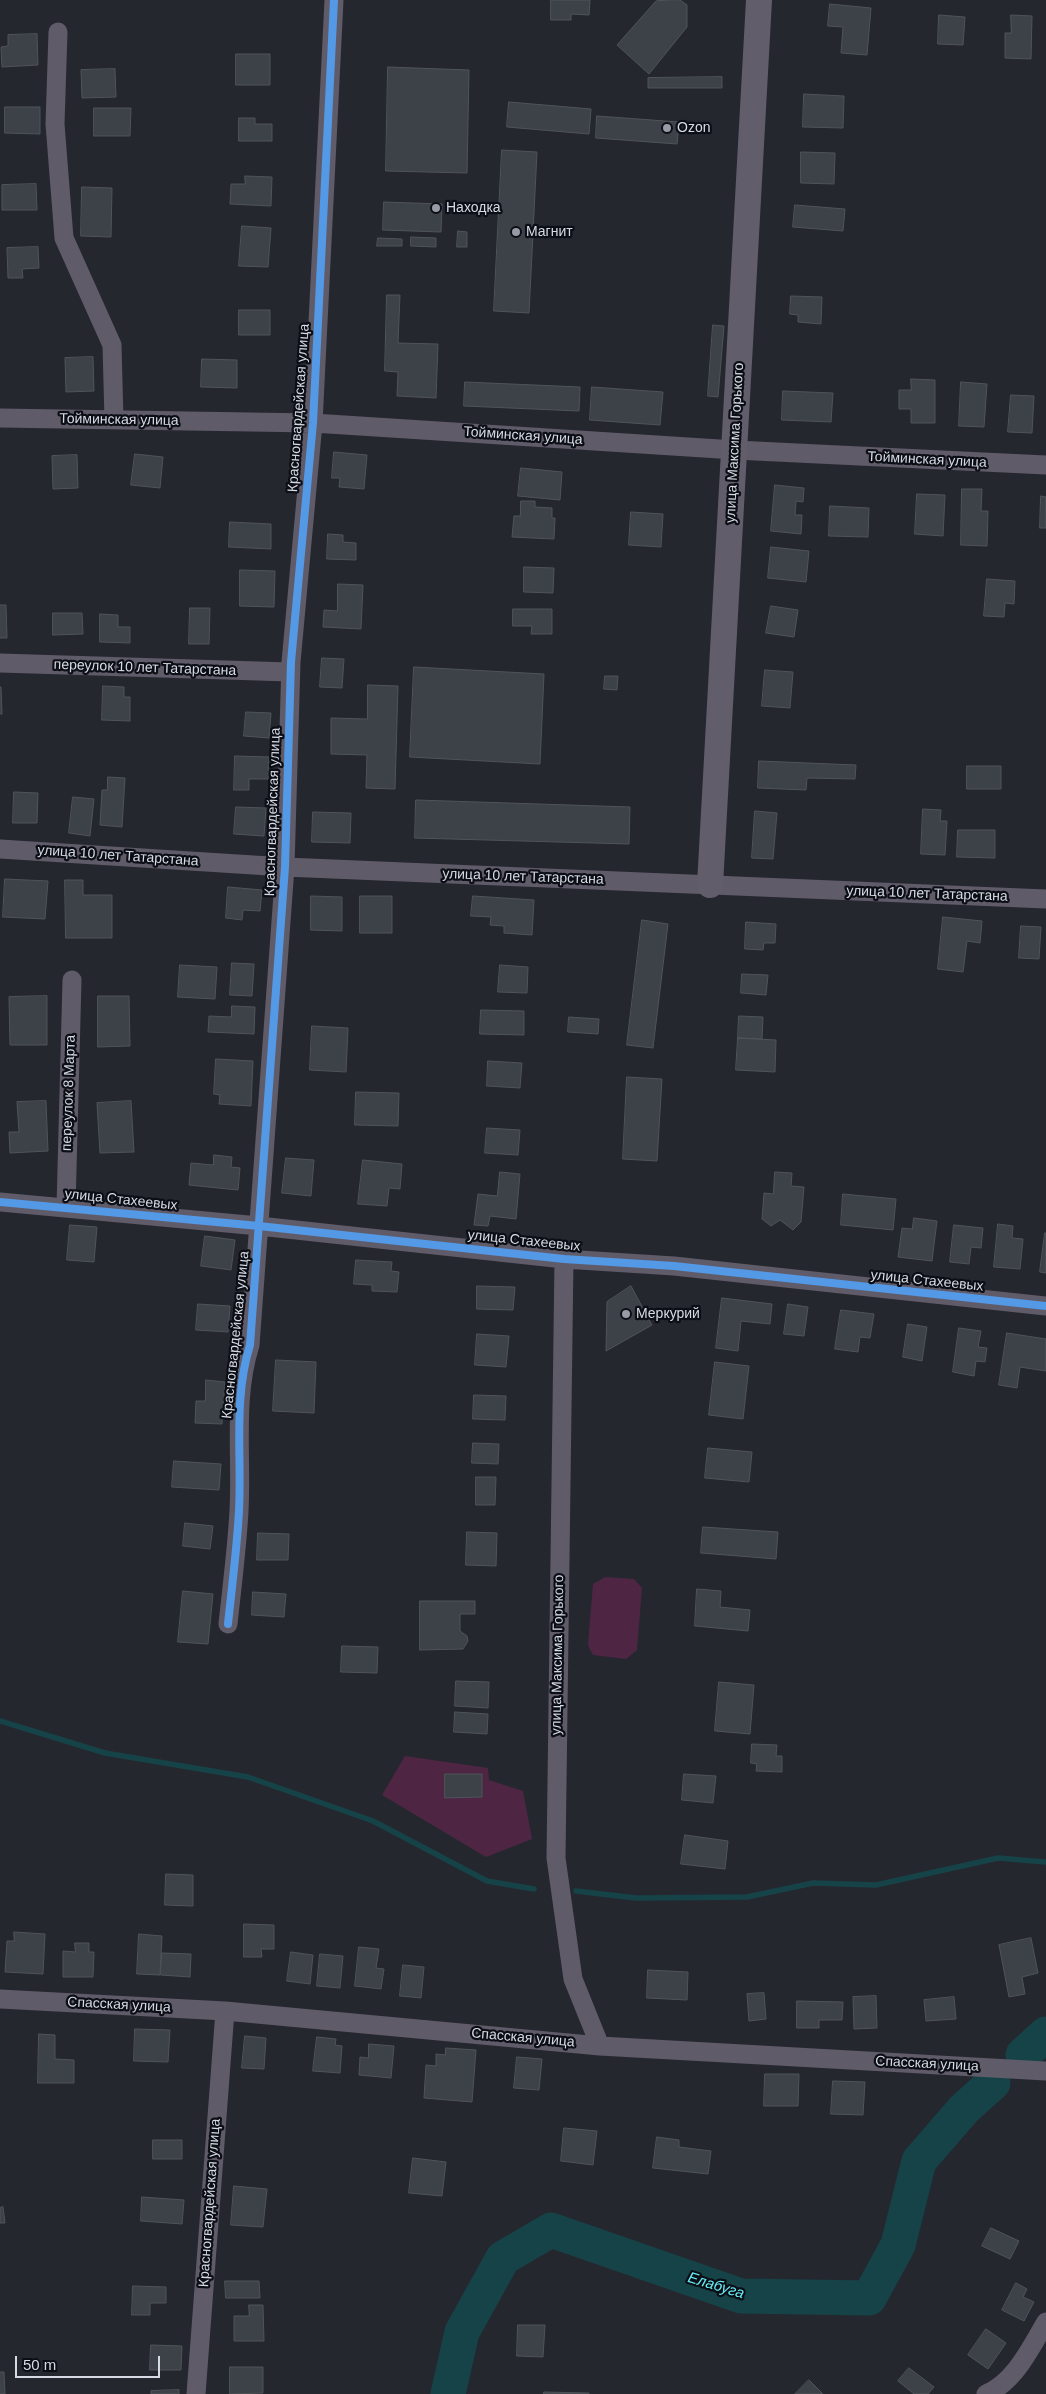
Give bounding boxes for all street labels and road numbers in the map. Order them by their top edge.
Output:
street label: Красногвардейская улица [285,323,313,493]
street label: улица Максима Горького [722,362,748,524]
street label: Тойминская улица [59,411,179,429]
street label: Тойминская улица [463,423,583,449]
street label: Тойминская улица [867,448,987,472]
street label: переулок 10 лет Татарстана [53,656,237,680]
street label: Красногвардейская улица [262,727,284,897]
street label: улица 10 лет Татарстана [37,842,199,870]
street label: улица 10 лет Татарстана [442,866,604,888]
street label: улица 10 лет Татарстана [846,883,1008,905]
street label: переулок 8 Марта [59,1035,79,1151]
street label: улица Стахеевых [64,1186,178,1214]
street label: улица Стахеевых [467,1227,581,1255]
street label: Красногвардейская улица [219,1250,253,1420]
street label: улица Стахеевых [870,1267,984,1295]
street label: улица Максима Горького [548,1575,568,1735]
street label: Спасская улица [67,1994,171,2016]
street label: Спасская улица [471,2025,575,2051]
street label: Спасская улица [875,2053,979,2075]
street label: Красногвардейская улица [196,2118,224,2288]

